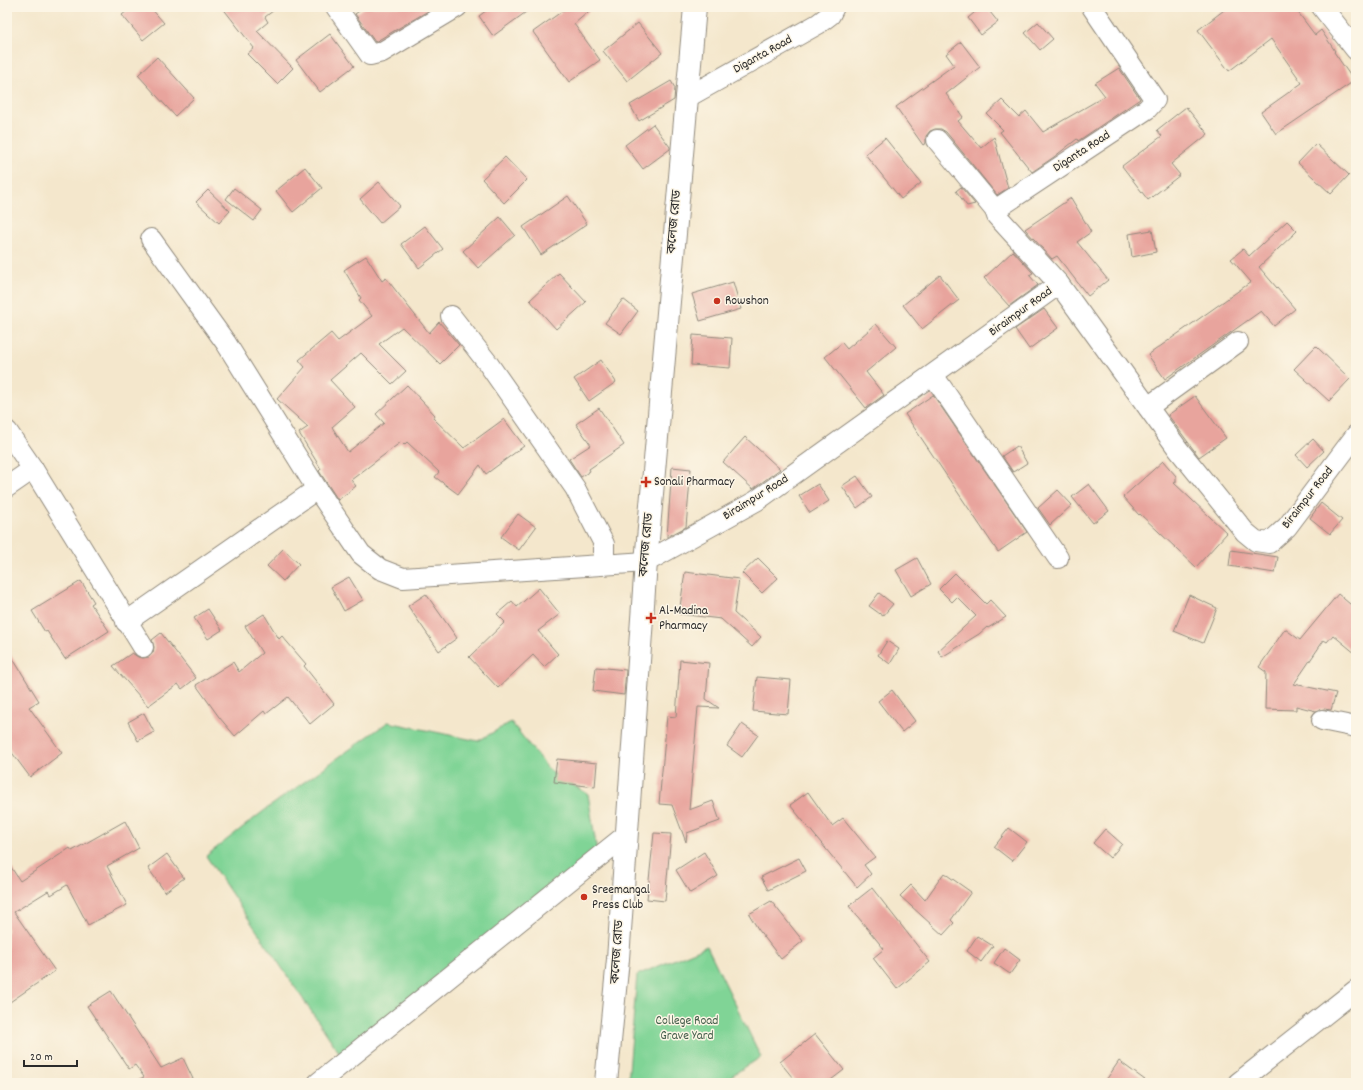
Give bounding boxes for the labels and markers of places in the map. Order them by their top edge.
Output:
place label: Rowshon [725,292,769,311]
marker: Rowshon [712,296,722,306]
place label: Sonali Pharmacy [654,473,735,492]
marker: Sonali Pharmacy [641,477,651,487]
place label: Al-Madina Pharmacy [659,602,709,636]
marker: Al-Madina Pharmacy [646,613,656,623]
place label: Sreemangal Press Club [592,881,650,915]
marker: Sreemangal Press Club [579,892,589,902]

